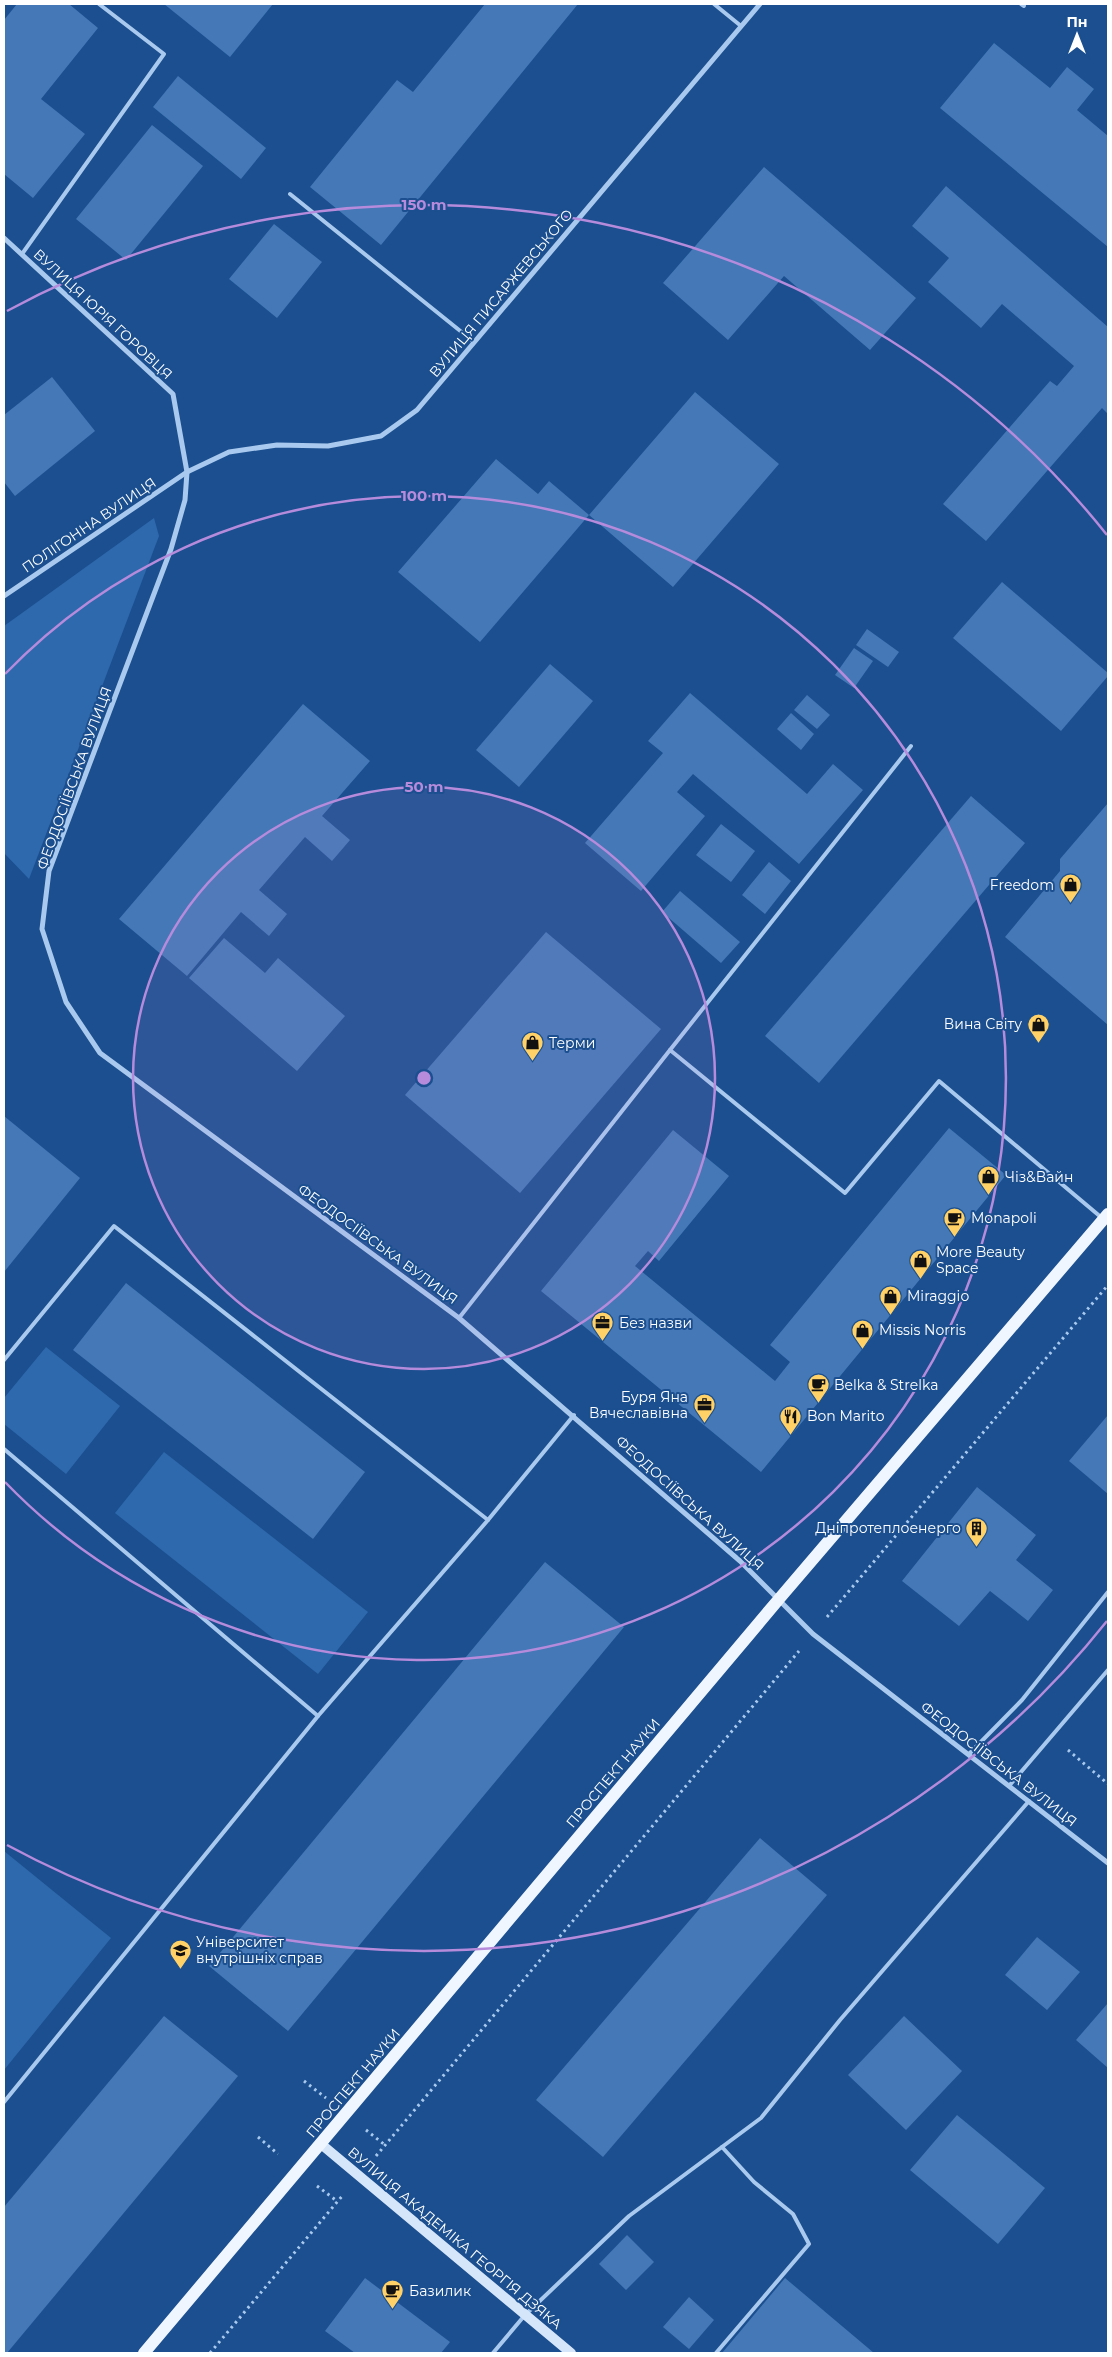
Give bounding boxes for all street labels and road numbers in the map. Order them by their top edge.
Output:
street label: ВУЛИЦЯ ПИСАРЖЕВСЬКОГО [425,205,577,381]
street label: ВУЛИЦЯ ЮРІЯ ГОРОВЦЯ [30,245,176,383]
street label: ПОЛІГОННА ВУЛИЦЯ [18,473,160,577]
street label: ФЕОДОСІЇВСЬКА ВУЛИЦЯ [33,684,115,872]
street label: ФЕОДОСІЇВСЬКА ВУЛИЦЯ [295,1180,461,1308]
street label: ФЕОДОСІЇВСЬКА ВУЛИЦЯ [612,1432,768,1574]
street label: ФЕОДОСІЇВСЬКА ВУЛИЦЯ [917,1697,1081,1831]
street label: ПРОСПЕКТ НАУКИ [562,1715,664,1831]
street label: ПРОСПЕКТ НАУКИ [302,2025,404,2141]
street label: ВУЛИЦЯ АКАДЕМІКА ГЕОРГІЯ ДЗЯКА [344,2143,566,2333]

